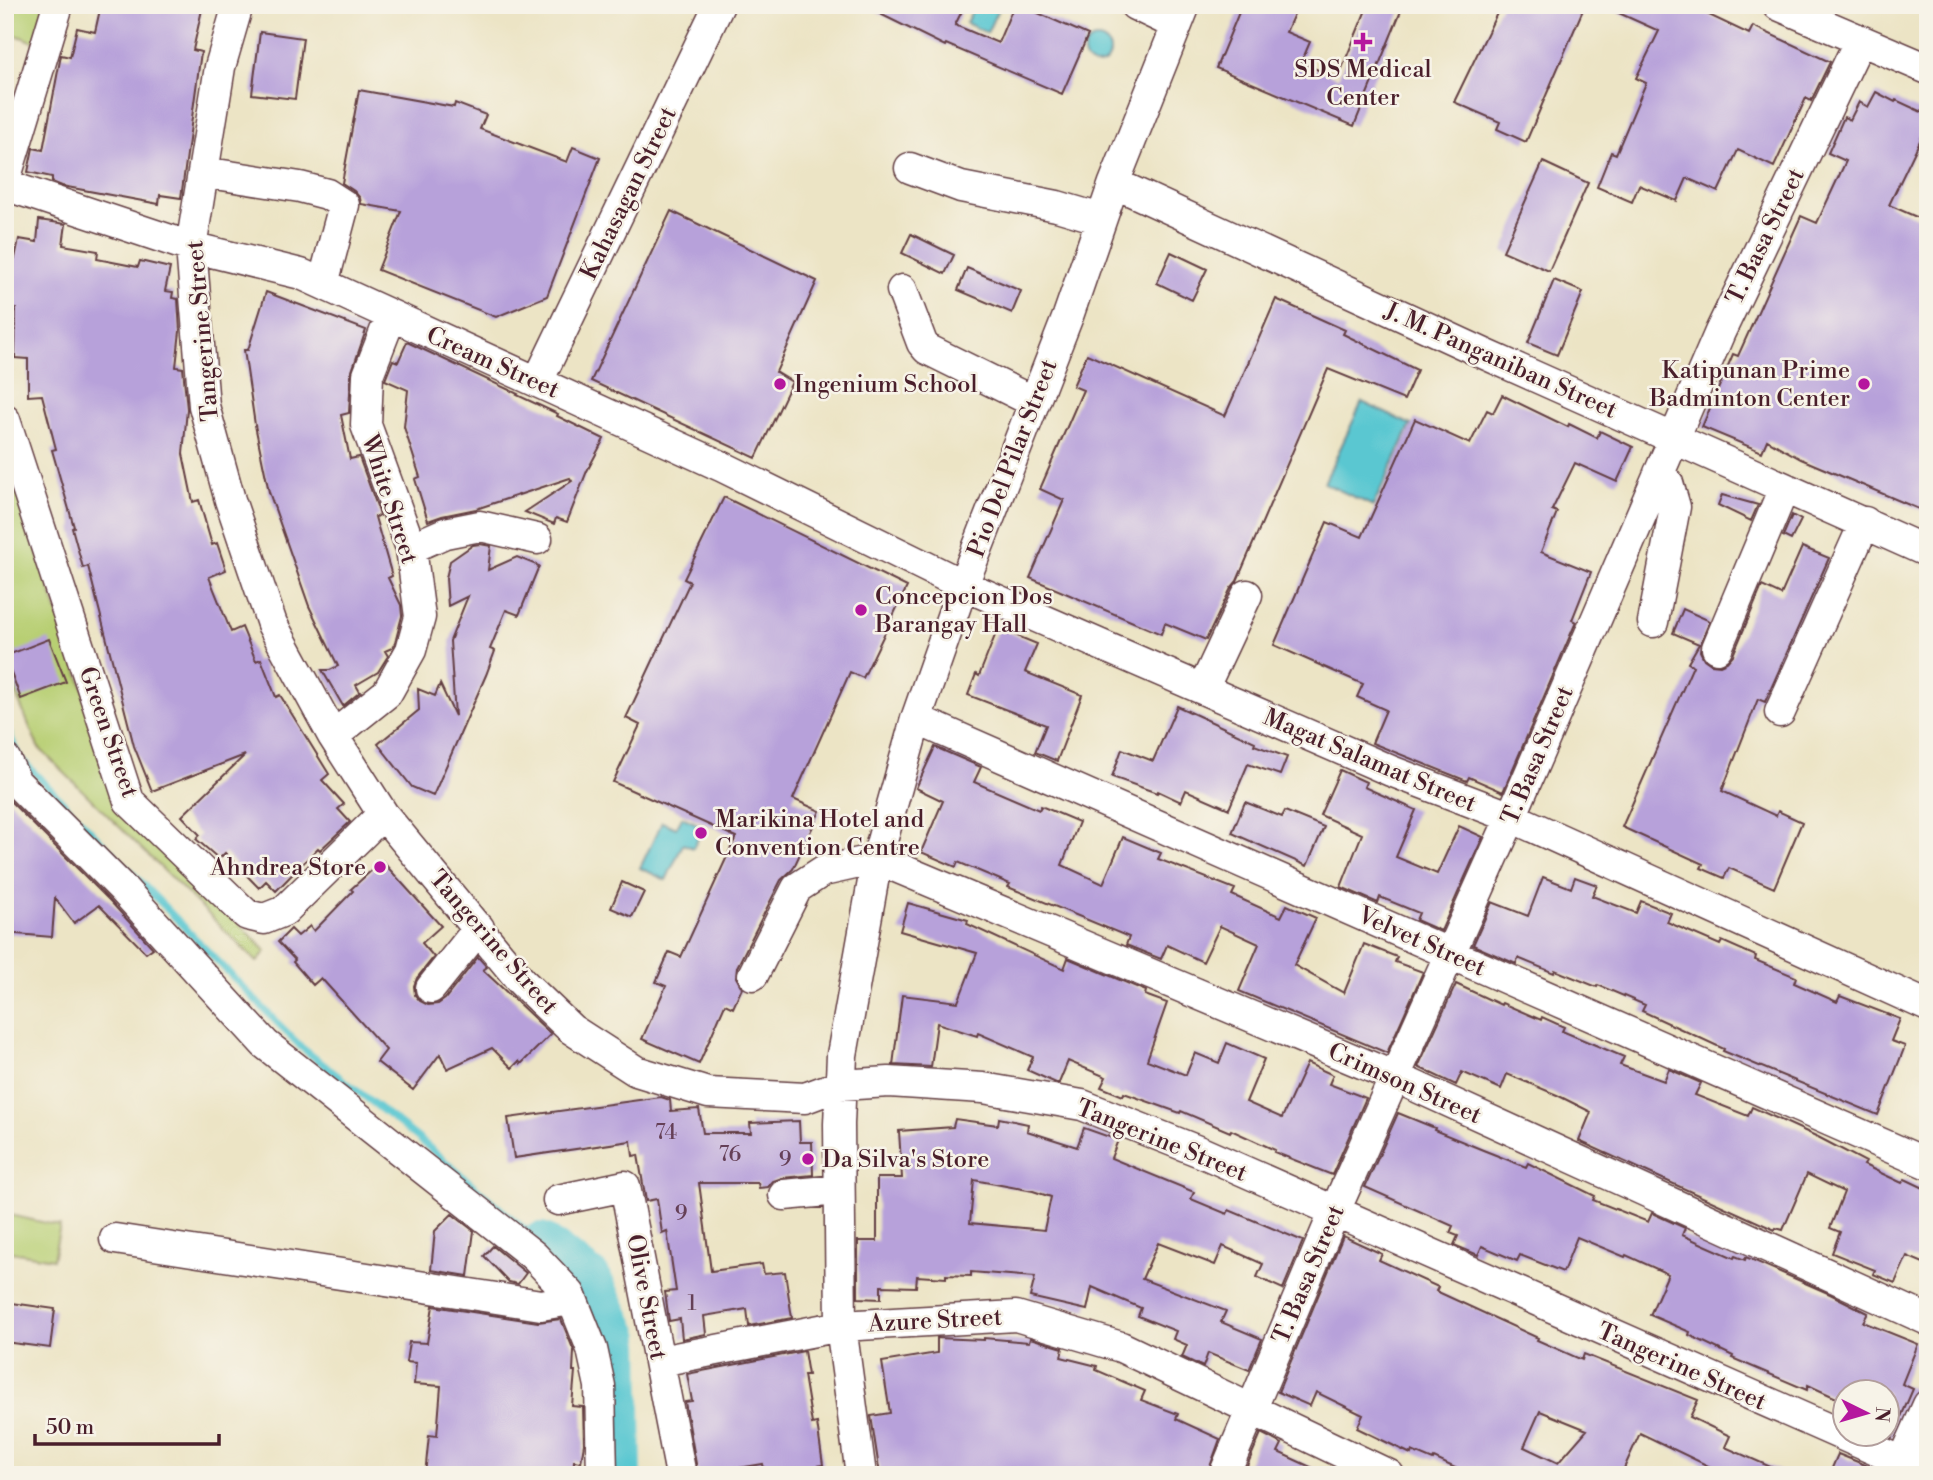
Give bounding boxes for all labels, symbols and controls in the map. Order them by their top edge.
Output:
marker: SDS Medical Center [1353,32,1373,52]
place label: SDS Medical Center [1294,55,1432,113]
street label: Kahasagan Street [574,102,684,285]
street label: T. Basa Street [1720,163,1812,309]
street label: Tangerine Street [180,239,226,423]
street label: J. M. Panganiban Street [1379,296,1622,426]
street label: Cream Street [422,320,564,406]
street label: Pio Del Pilar Street [961,355,1065,562]
place label: Katipunan Prime Badminton Center [1648,356,1850,414]
place label: Ingenium School [794,370,978,400]
marker: Ingenium School [772,376,788,392]
marker: Katipunan Prime Badminton Center [1856,376,1872,392]
street label: White Street [354,430,424,568]
place label: Concepcion Dos Barangay Hall [874,582,1053,640]
marker: Concepcion Dos Barangay Hall [853,602,869,618]
street label: Green Street [72,663,145,802]
street label: T. Basa Street [1495,681,1581,829]
street label: Magat Salamat Street [1259,703,1481,820]
place label: Marikina Hotel and Convention Centre [715,805,924,863]
marker: Marikina Hotel and Convention Centre [693,825,709,841]
place label: Ahndrea Store [209,853,366,883]
marker: Ahndrea Store [372,859,388,875]
street label: Tangerine Street [422,864,564,1021]
street label: Velvet Street [1352,900,1491,984]
street label: Crimson Street [1323,1037,1486,1131]
street label: Tangerine Street [1072,1093,1252,1189]
house number: 74 [655,1120,677,1146]
house number: 76 [719,1142,742,1168]
place label: Da Silva's Store [822,1145,989,1175]
house number: 9 [779,1147,791,1173]
marker: Da Silva's Store [800,1151,816,1167]
street label: T. Basa Street [1266,1200,1352,1348]
house number: 9 [675,1201,687,1227]
street label: Olive Street [619,1232,673,1363]
house number: 1 [687,1291,697,1317]
street label: Azure Street [866,1302,1003,1340]
street label: Tangerine Street [1593,1316,1771,1418]
north arrow [1832,1378,1902,1448]
scale bar [35,1403,219,1447]
text: N [1869,1406,1895,1423]
text: 50 m [46,1415,94,1441]

